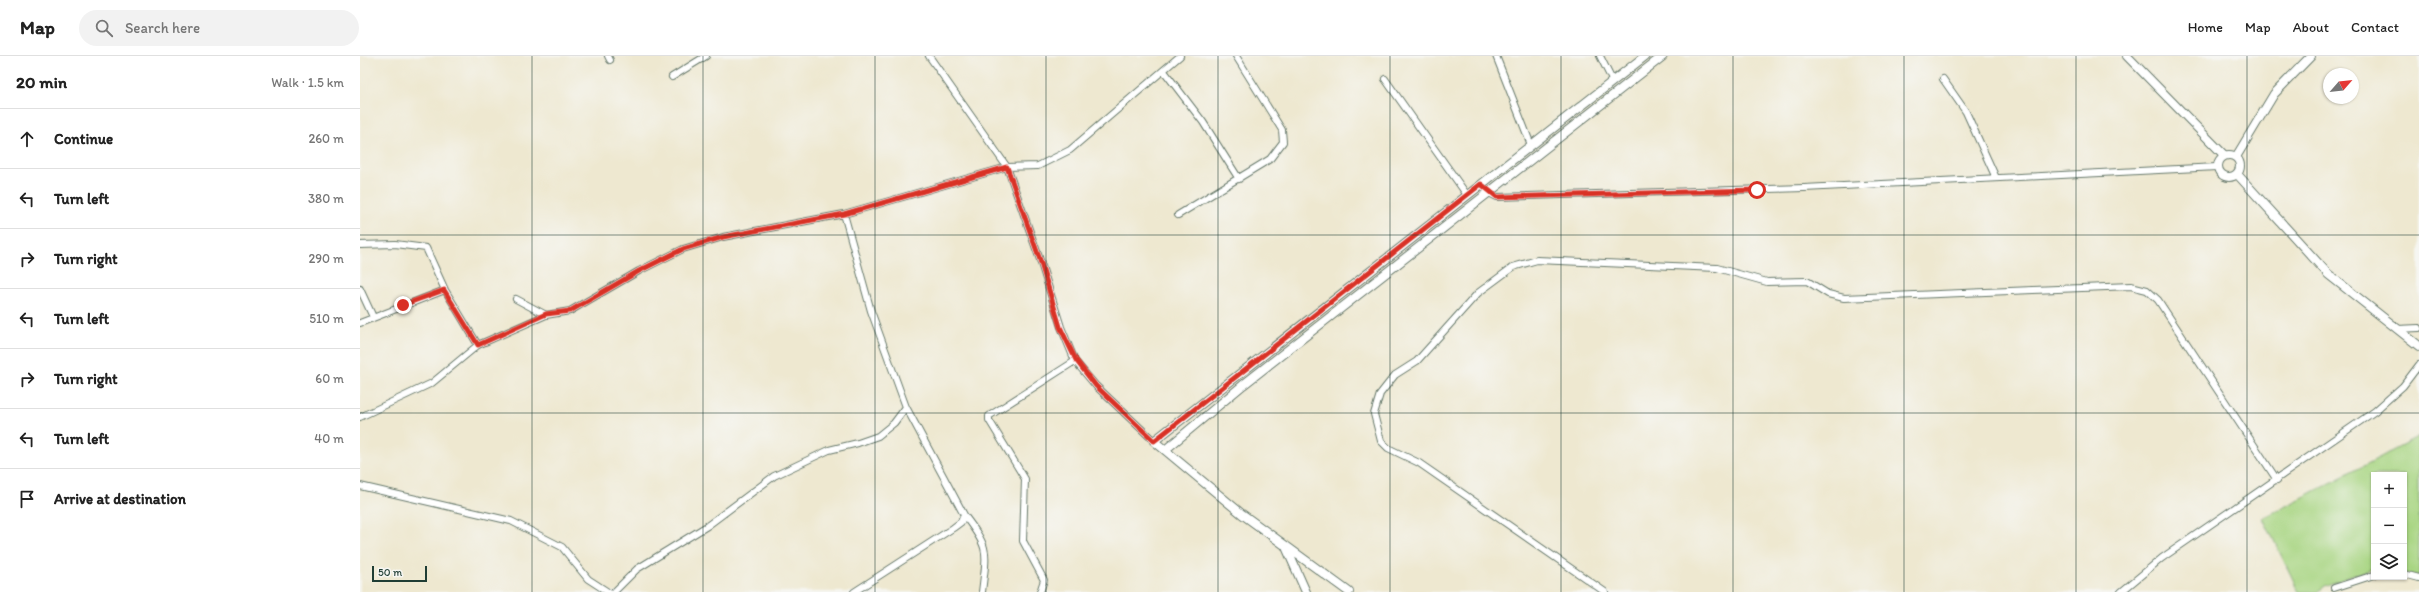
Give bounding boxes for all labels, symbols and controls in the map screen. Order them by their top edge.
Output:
search box [79,10,359,46]
text: Map [20,16,55,39]
icon: search [93,17,115,39]
text: Search here [125,19,200,37]
text: Home [2188,19,2223,36]
text: Map [2245,19,2271,36]
text: About [2293,19,2329,36]
text: Contact [2351,19,2399,36]
north arrow [2323,68,2359,104]
text: 20 min [16,72,67,92]
text: Walk · 1.5 km [271,75,344,90]
icon: ahead [16,128,38,150]
text: Continue [54,130,113,148]
text: 260 m [308,131,344,146]
route start [1748,181,1766,199]
icon: left [16,188,38,210]
text: Turn left [54,190,109,208]
text: 380 m [308,191,344,206]
icon: right [16,248,38,270]
text: Turn right [54,250,118,268]
text: 290 m [308,251,344,266]
route end [394,296,412,314]
icon: left [16,308,38,330]
text: Turn left [54,310,109,328]
text: 510 m [309,311,344,326]
icon: right [16,368,38,390]
text: Turn right [54,370,118,388]
text: 60 m [315,371,344,386]
icon: left [16,428,38,450]
text: Turn left [54,430,109,448]
text: 40 m [314,431,344,446]
map controls [2371,472,2407,580]
button: + [2371,472,2407,508]
icon: arrive [16,488,38,510]
text: Arrive at destination [54,490,186,508]
button: − [2371,508,2407,544]
button: layers [2371,544,2407,580]
scale bar [372,564,427,583]
text: 50 m [378,566,402,579]

